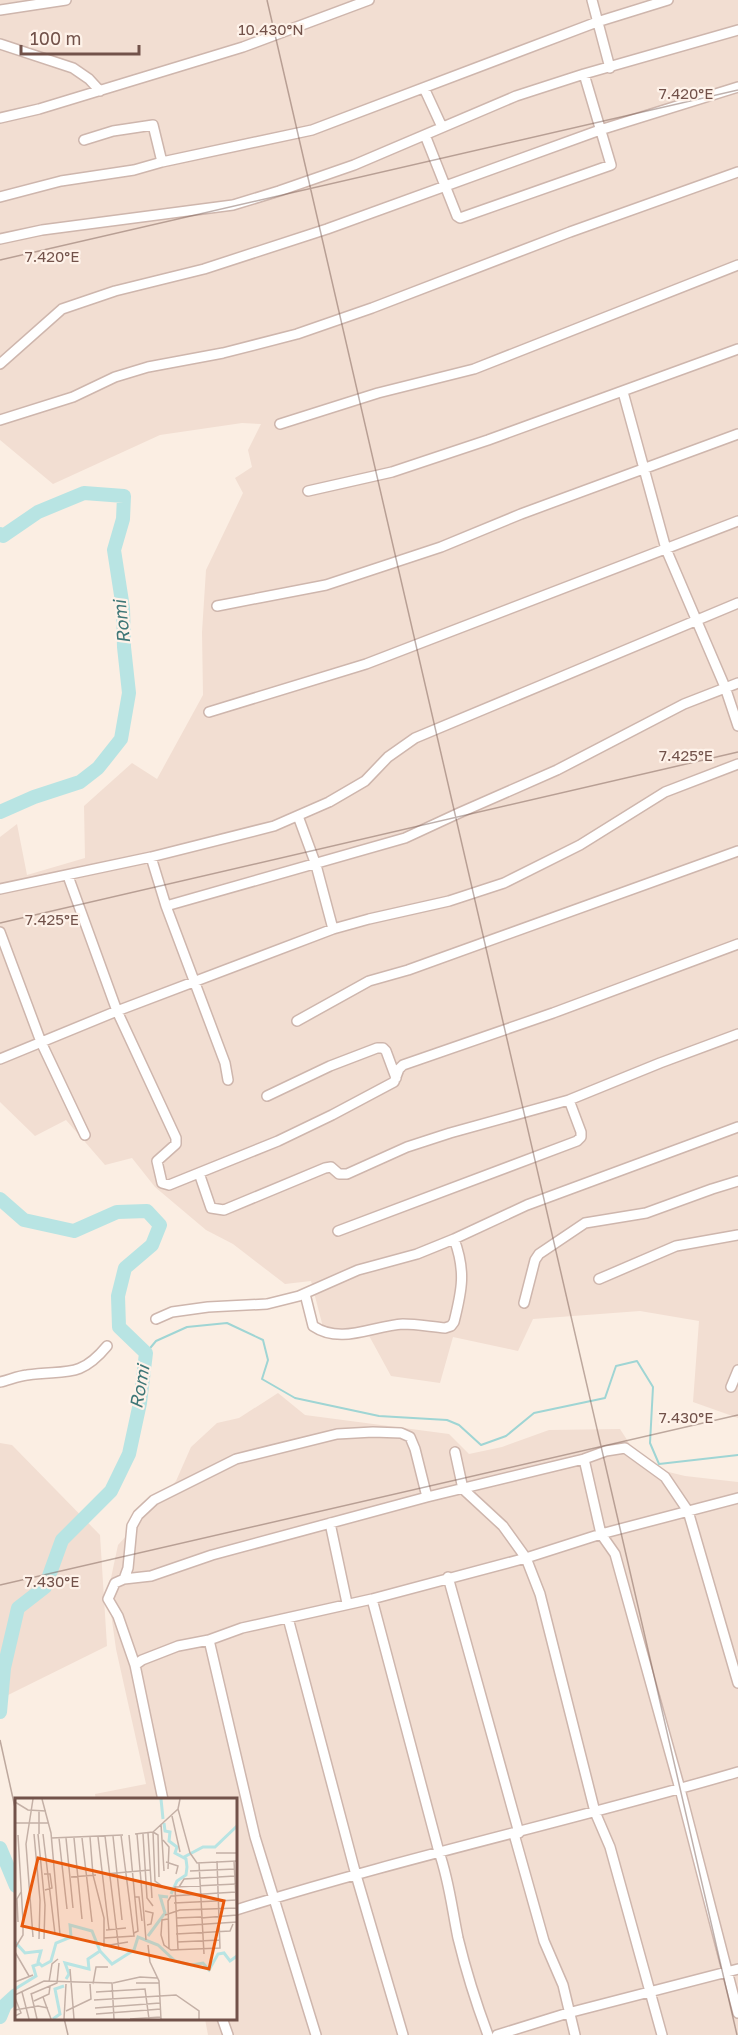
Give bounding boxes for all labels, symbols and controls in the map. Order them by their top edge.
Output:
scale bar [21,18,140,56]
text: 10.430°N [238,20,304,38]
text: 100 m [30,27,81,49]
text: 7.420°E [659,84,713,102]
text: 7.420°E [25,247,79,265]
water label: Romi [108,597,134,645]
text: 7.425°E [659,746,713,764]
text: 7.425°E [25,910,79,928]
water label: Romi [124,1361,154,1410]
text: 7.430°E [659,1408,713,1426]
text: 7.430°E [25,1572,79,1590]
inset map [15,1798,237,2020]

